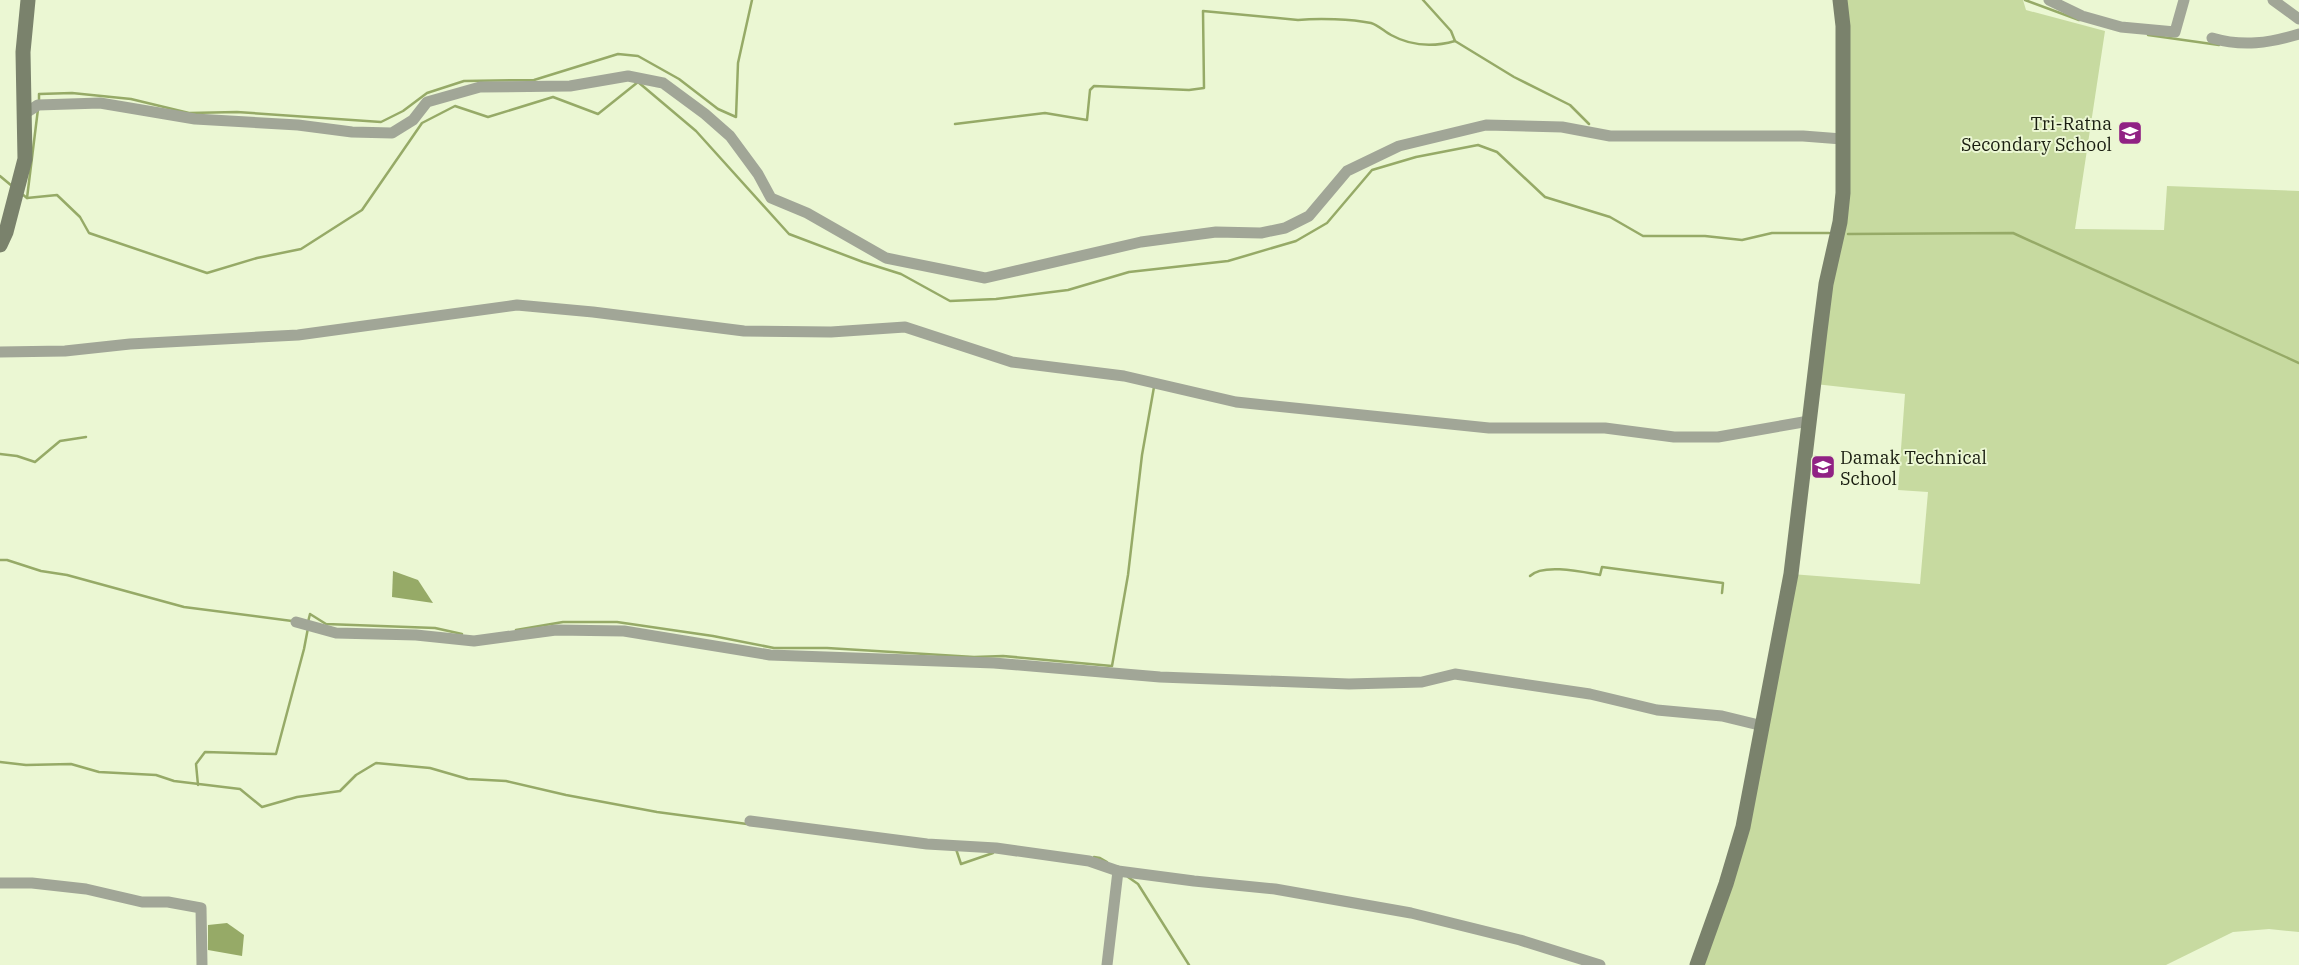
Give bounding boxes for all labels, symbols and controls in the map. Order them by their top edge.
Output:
place label: Tri-Ratna Secondary School [1961,112,2112,156]
school or university icon: Tri-Ratna Secondary School [2117,120,2143,146]
place label: Damak Technical School [1840,446,1987,490]
school or university icon: Damak Technical School [1810,454,1836,480]

